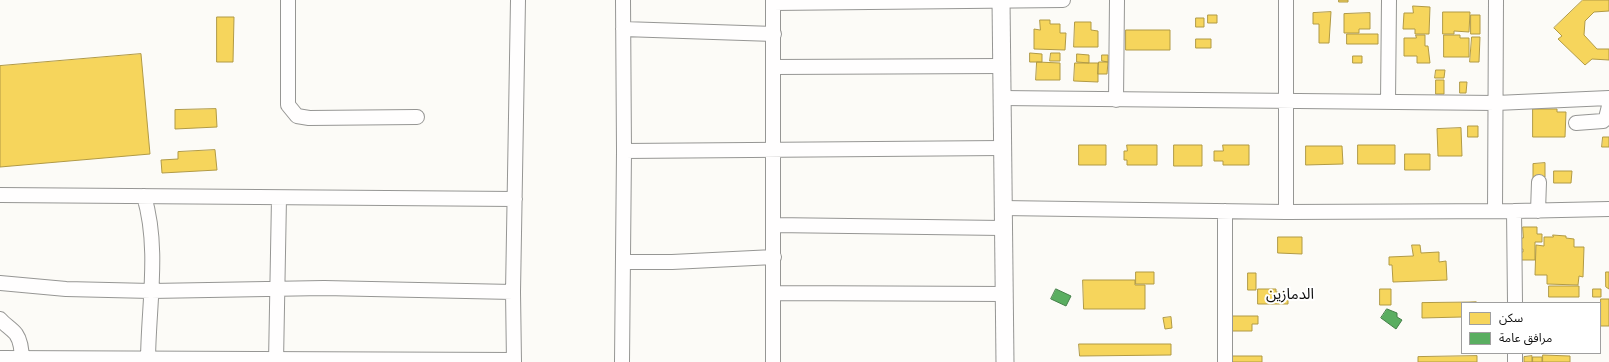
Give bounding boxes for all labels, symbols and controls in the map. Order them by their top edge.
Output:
district label: الدمازين [1266,287,1314,305]
legend [1461,302,1601,354]
text: سكن [1499,309,1523,328]
text: مرافق عامة [1499,329,1552,348]

